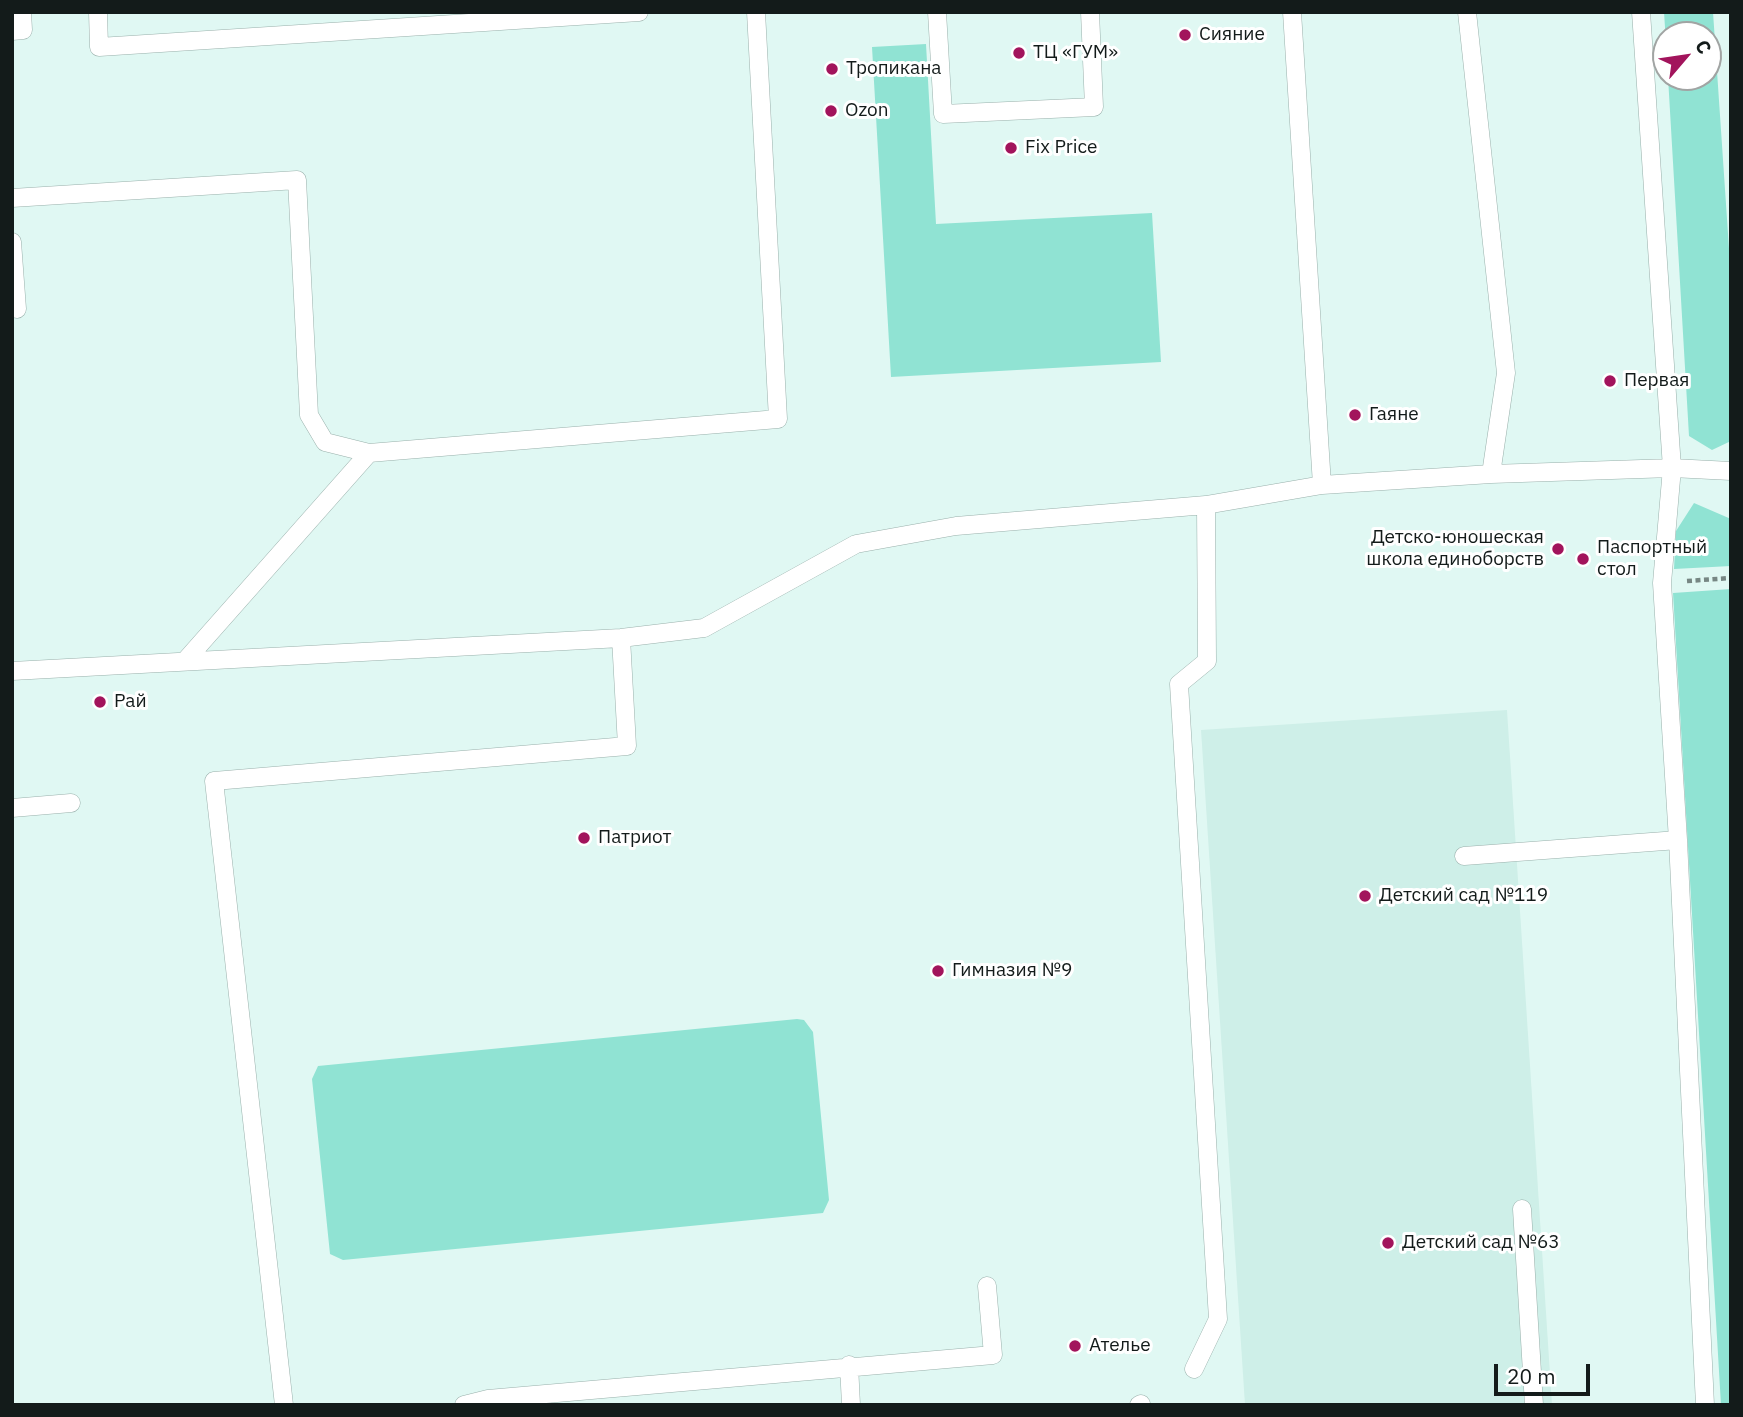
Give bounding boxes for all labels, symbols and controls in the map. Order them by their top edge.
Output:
north arrow [1652,21,1722,91]
place label: Сияние [1199,24,1265,46]
marker: Сияние [1177,27,1193,43]
text: С [1690,36,1717,58]
place label: ТЦ «ГУМ» [1033,42,1118,64]
marker: ТЦ «ГУМ» [1011,45,1027,61]
place label: Тропикана [846,58,941,80]
marker: Тропикана [824,61,840,77]
place label: Ozon [845,100,889,122]
marker: Ozon [823,103,839,119]
place label: Fix Price [1025,137,1097,159]
marker: Fix Price [1003,140,1019,156]
place label: Первая [1624,370,1689,392]
marker: Первая [1602,373,1618,389]
place label: Гаяне [1369,404,1419,426]
marker: Гаяне [1347,407,1363,423]
place label: Детско-юношеская школа единоборств [1366,527,1544,571]
place label: Паспортный стол [1597,537,1707,581]
marker: Детско-юношеская школа единоборств [1550,541,1566,557]
marker: Паспортный стол [1575,551,1591,567]
place label: Рай [114,691,147,713]
marker: Рай [92,694,108,710]
place label: Патриот [598,827,671,849]
marker: Патриот [576,830,592,846]
place label: Детский сад №119 [1379,885,1548,907]
marker: Детский сад №119 [1357,888,1373,904]
place label: Гимназия №9 [952,960,1072,982]
marker: Гимназия №9 [930,963,946,979]
place label: Детский сад №63 [1402,1232,1560,1254]
marker: Детский сад №63 [1380,1235,1396,1251]
place label: Ателье [1089,1335,1151,1357]
marker: Ателье [1067,1338,1083,1354]
scale bar [1498,1350,1594,1394]
text: 20 m [1507,1362,1556,1390]

